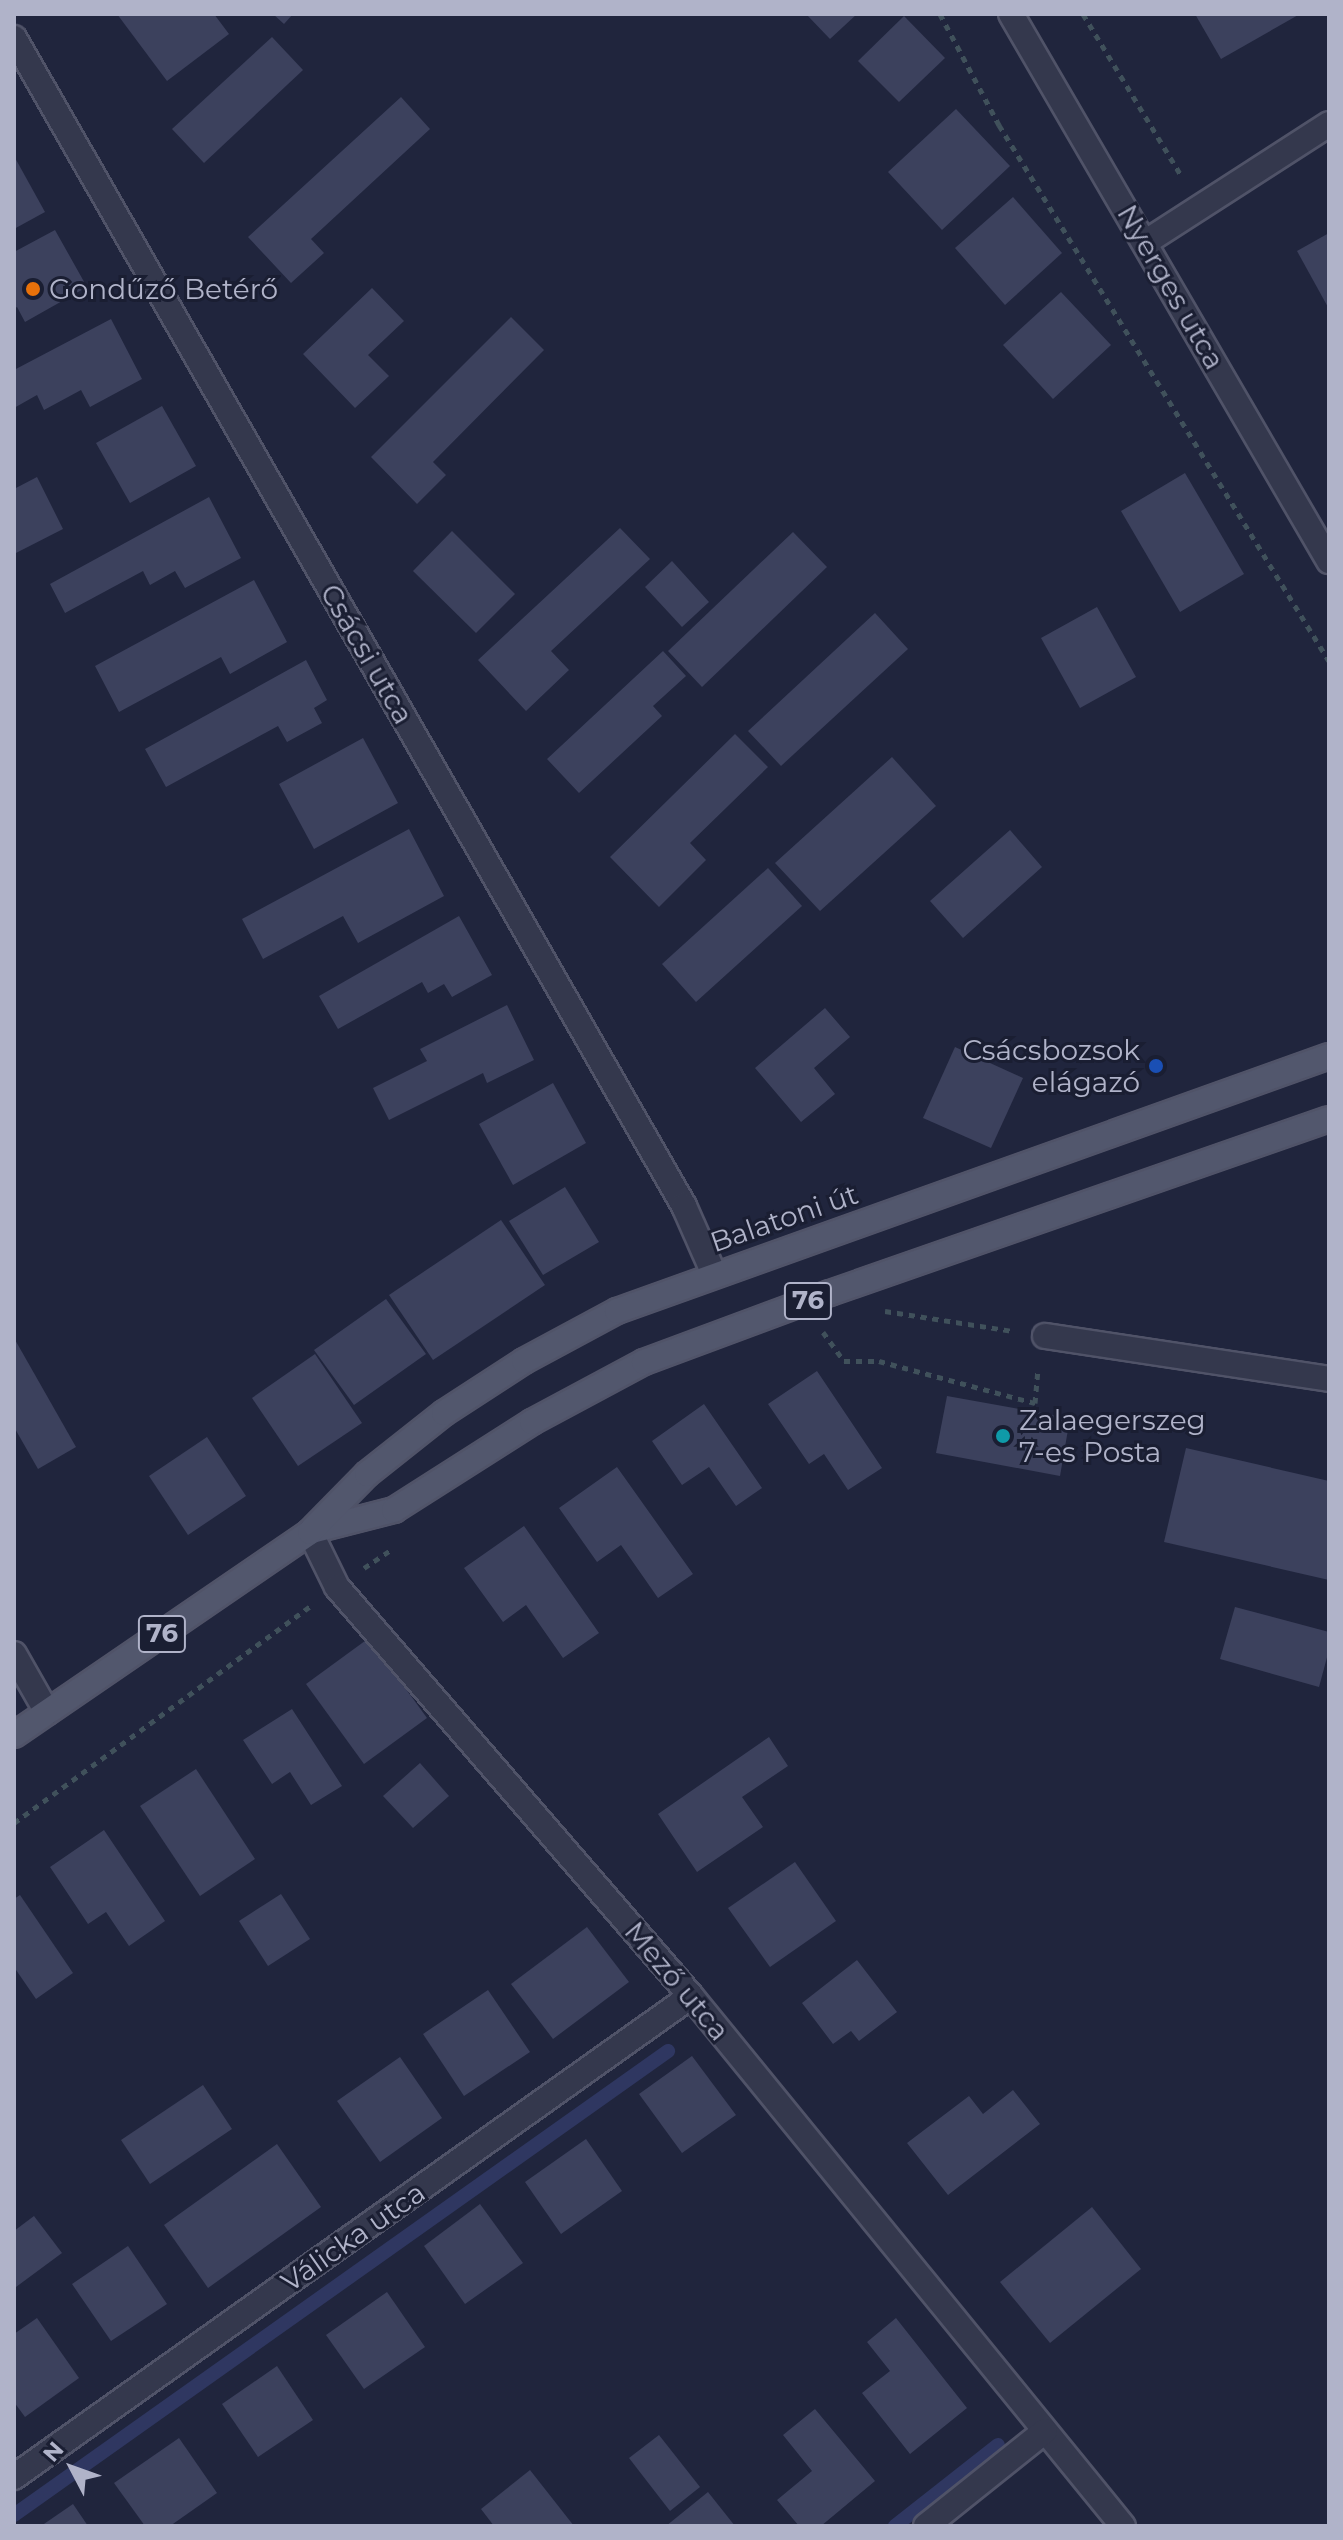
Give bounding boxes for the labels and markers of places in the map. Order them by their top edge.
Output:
place label: Gondűző Betérő [49,272,278,306]
marker: Gondűző Betérő [24,280,42,298]
place label: Csácsbozsok elágazó [963,1033,1140,1099]
marker: Csácsbozsok elágazó [1147,1057,1165,1075]
place label: Zalaegerszeg 7-es Posta [1019,1403,1206,1469]
marker: Zalaegerszeg 7-es Posta [994,1427,1012,1445]

